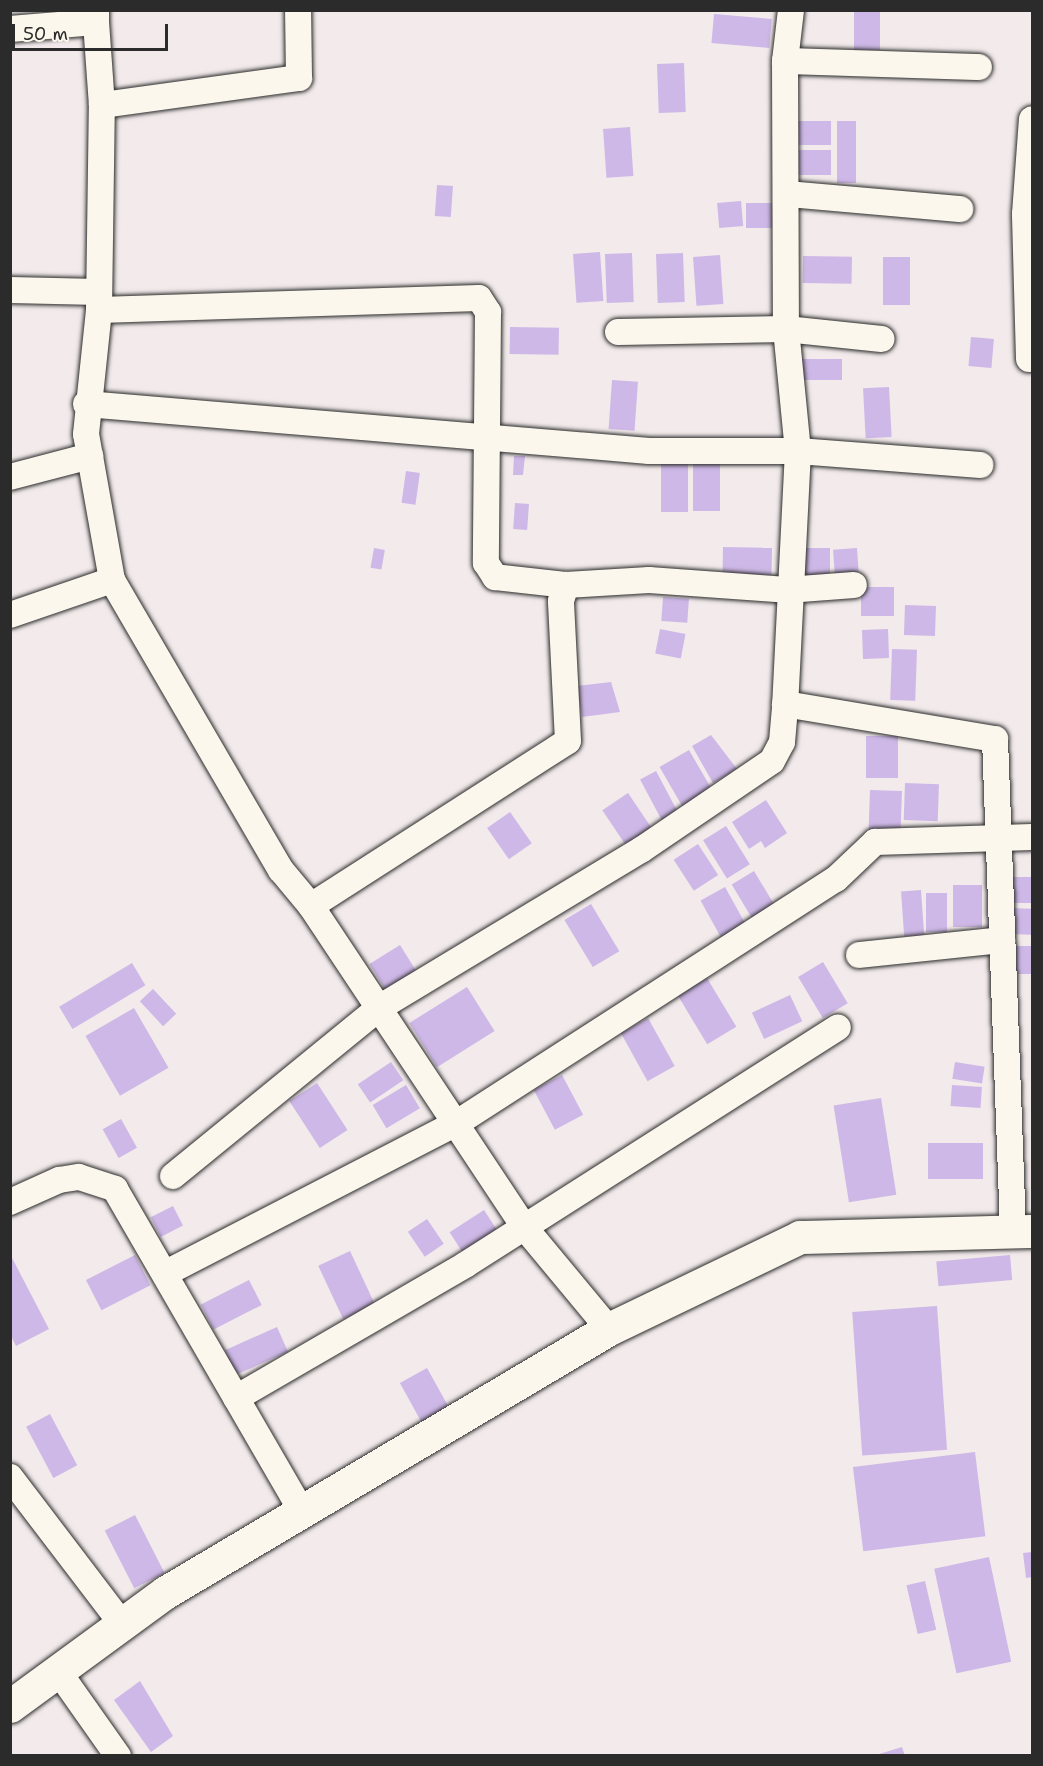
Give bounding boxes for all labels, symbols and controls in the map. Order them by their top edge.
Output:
scale bar [15,12,171,50]
text: 50 m [23,22,68,46]

